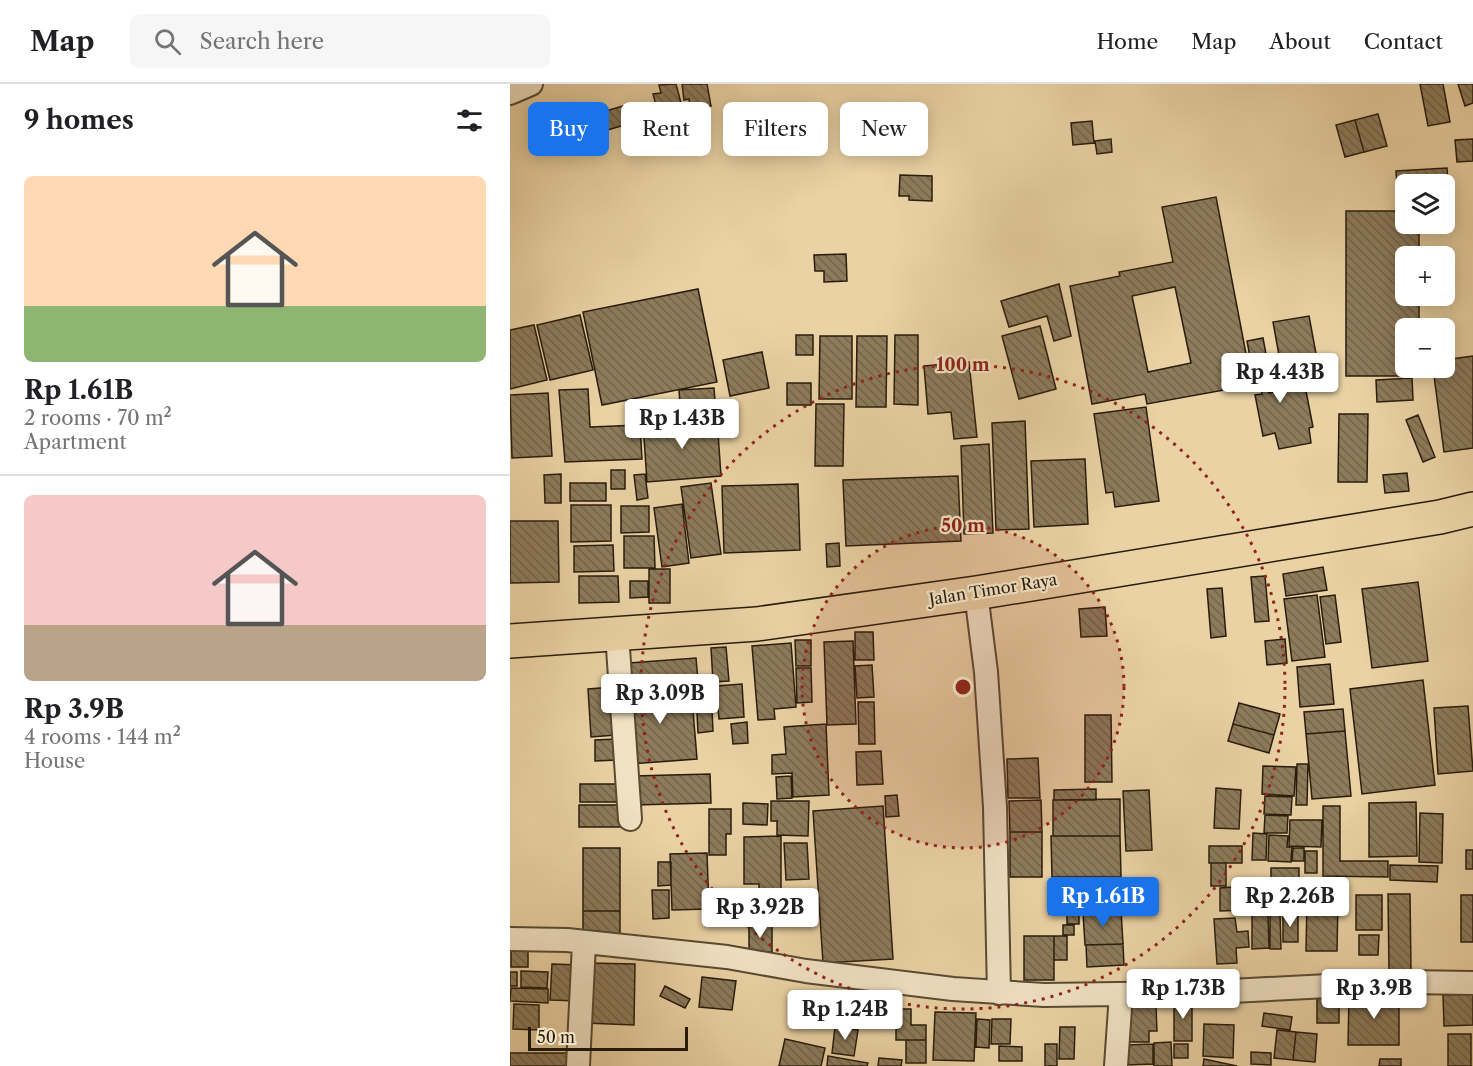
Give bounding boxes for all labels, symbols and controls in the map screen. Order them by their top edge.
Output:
search box [130,14,550,68]
text: Map [30,24,94,58]
icon: search [151,25,184,58]
text: Search here [199,28,324,55]
text: Home [1097,29,1158,54]
text: Map [1191,29,1236,54]
text: About [1269,29,1331,54]
text: Contact [1364,29,1443,54]
chip: Buy [528,102,609,156]
chip: Rent [621,102,711,156]
chip: Filters [723,102,828,156]
chip: New [840,102,928,156]
text: 9 homes [24,104,134,136]
icon: filters [453,104,486,137]
map controls [1395,174,1455,378]
button: layers [1395,174,1455,234]
icon: home [201,215,309,323]
button: + [1395,246,1455,306]
button: − [1395,318,1455,378]
pin: Rp 4.43B [1218,353,1342,404]
text: 100 m [936,354,990,376]
text: Rp 4.43B [1235,360,1325,384]
text: Rp 1.61B [24,374,133,406]
pin: Rp 1.43B [620,399,744,450]
text: 2 rooms · 70 m² [24,406,172,430]
text: Rp 1.43B [639,406,725,430]
text: Apartment [24,430,127,454]
text: 50 m [941,515,985,537]
icon: home [201,534,309,642]
street label: Jalan Timor Raya [924,569,1059,609]
pin: Rp 3.09B [598,674,722,725]
centre of rings [953,677,973,697]
text: Rp 3.09B [615,681,705,705]
text: Rp 3.9B [24,693,124,725]
text: 4 rooms · 144 m² [24,725,181,749]
text: House [24,749,85,773]
pin: Rp 1.61B [1041,877,1165,928]
pin: Rp 2.26B [1228,877,1352,928]
text: Rp 1.61B [1061,884,1145,908]
text: Rp 2.26B [1245,884,1335,908]
pin: Rp 3.92B [698,888,822,939]
text: Rp 3.92B [716,895,804,919]
pin: Rp 1.73B [1121,969,1245,1020]
pin: Rp 3.9B [1319,969,1429,1020]
text: Rp 1.73B [1141,976,1225,1000]
text: Rp 3.9B [1336,976,1412,1000]
pin: Rp 1.24B [783,990,907,1041]
text: Rp 1.24B [802,997,888,1021]
scale bar [528,1024,688,1052]
text: 50 m [537,1027,575,1047]

